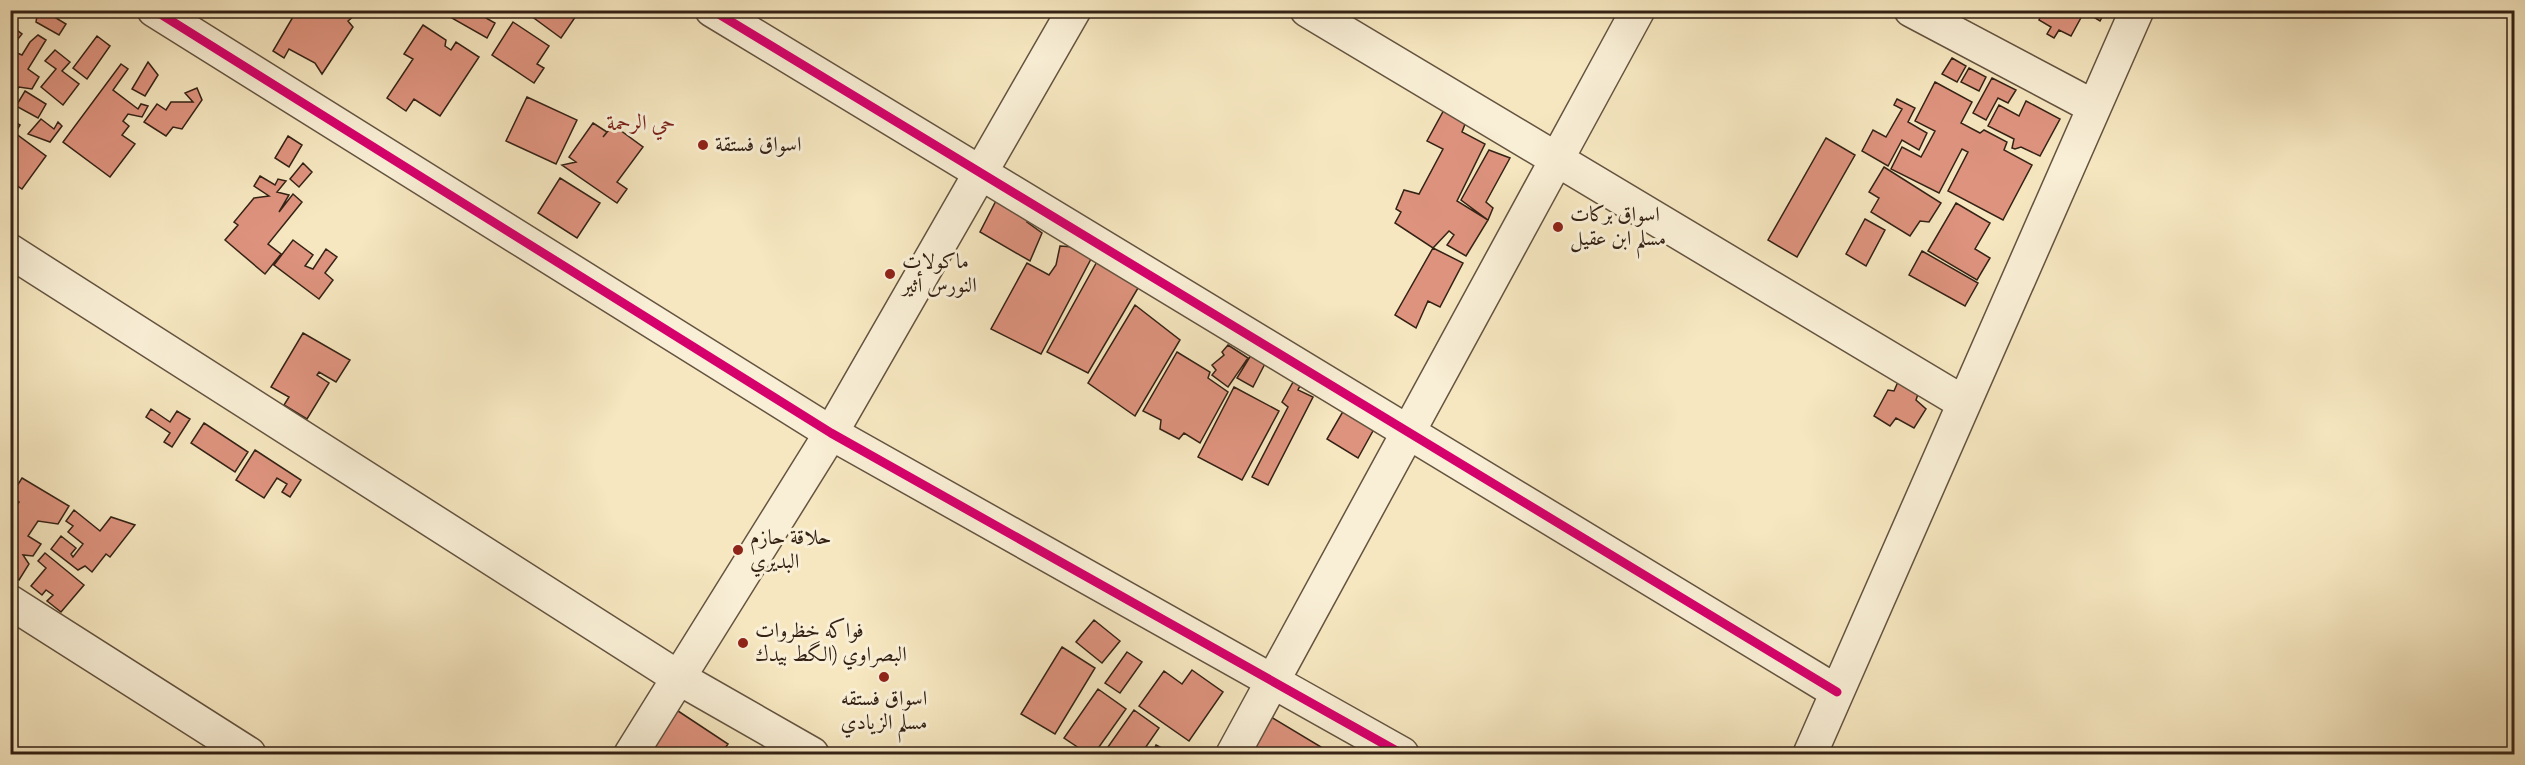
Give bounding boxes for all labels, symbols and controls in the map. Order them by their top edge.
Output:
district label: حي الرحمة [606,110,676,141]
place label: اسواق فستقة [715,132,801,159]
marker: اسواق فستقة [696,138,710,152]
place label: اسواق بركات مسلم ابن عقيل [1570,202,1666,259]
marker: اسواق بركات مسلم ابن عقيل [1551,220,1565,234]
place label: ماكولات النورس أثير [900,249,977,300]
marker: ماكولات النورس أثير [883,267,897,281]
place label: حلاقة حازم البديري [750,525,831,577]
marker: حلاقة حازم البديري [731,543,745,557]
place label: فواكه خظروات البصراوي (الگط بيدك [755,617,907,670]
marker: فواكه خظروات البصراوي (الگط بيدك [736,636,750,650]
marker: اسواق فستقه مسلم الزيادي [877,670,891,684]
place label: اسواق فستقه مسلم الزيادي [841,686,927,743]

